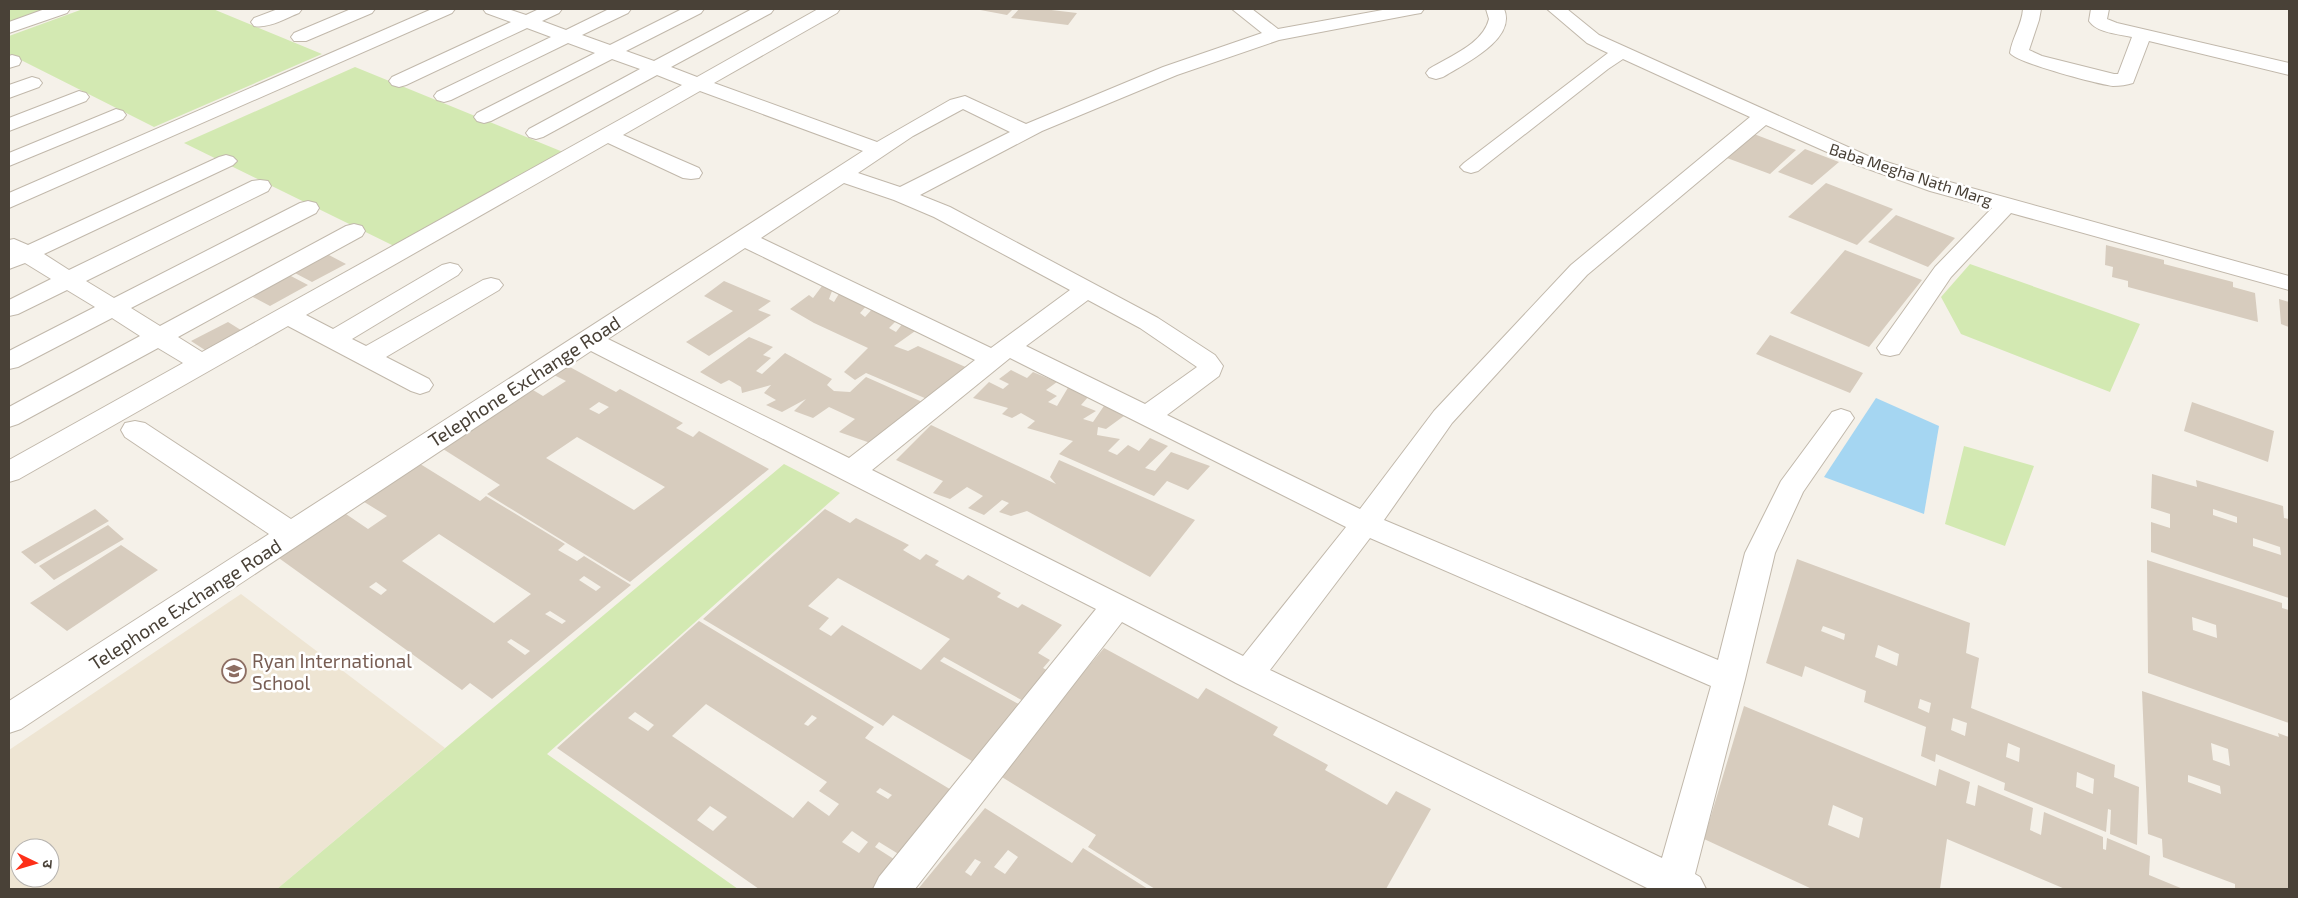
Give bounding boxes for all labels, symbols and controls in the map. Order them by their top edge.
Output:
street label: Baba Megha Nath Marg [1827,139,1995,209]
street label: Telephone Exchange Road [424,310,624,452]
street label: Telephone Exchange Road [85,533,285,675]
place label: Ryan International School [252,649,412,694]
school or university icon: Ryan International School [221,658,247,684]
north arrow [10,838,60,888]
text: उ [40,859,57,870]

